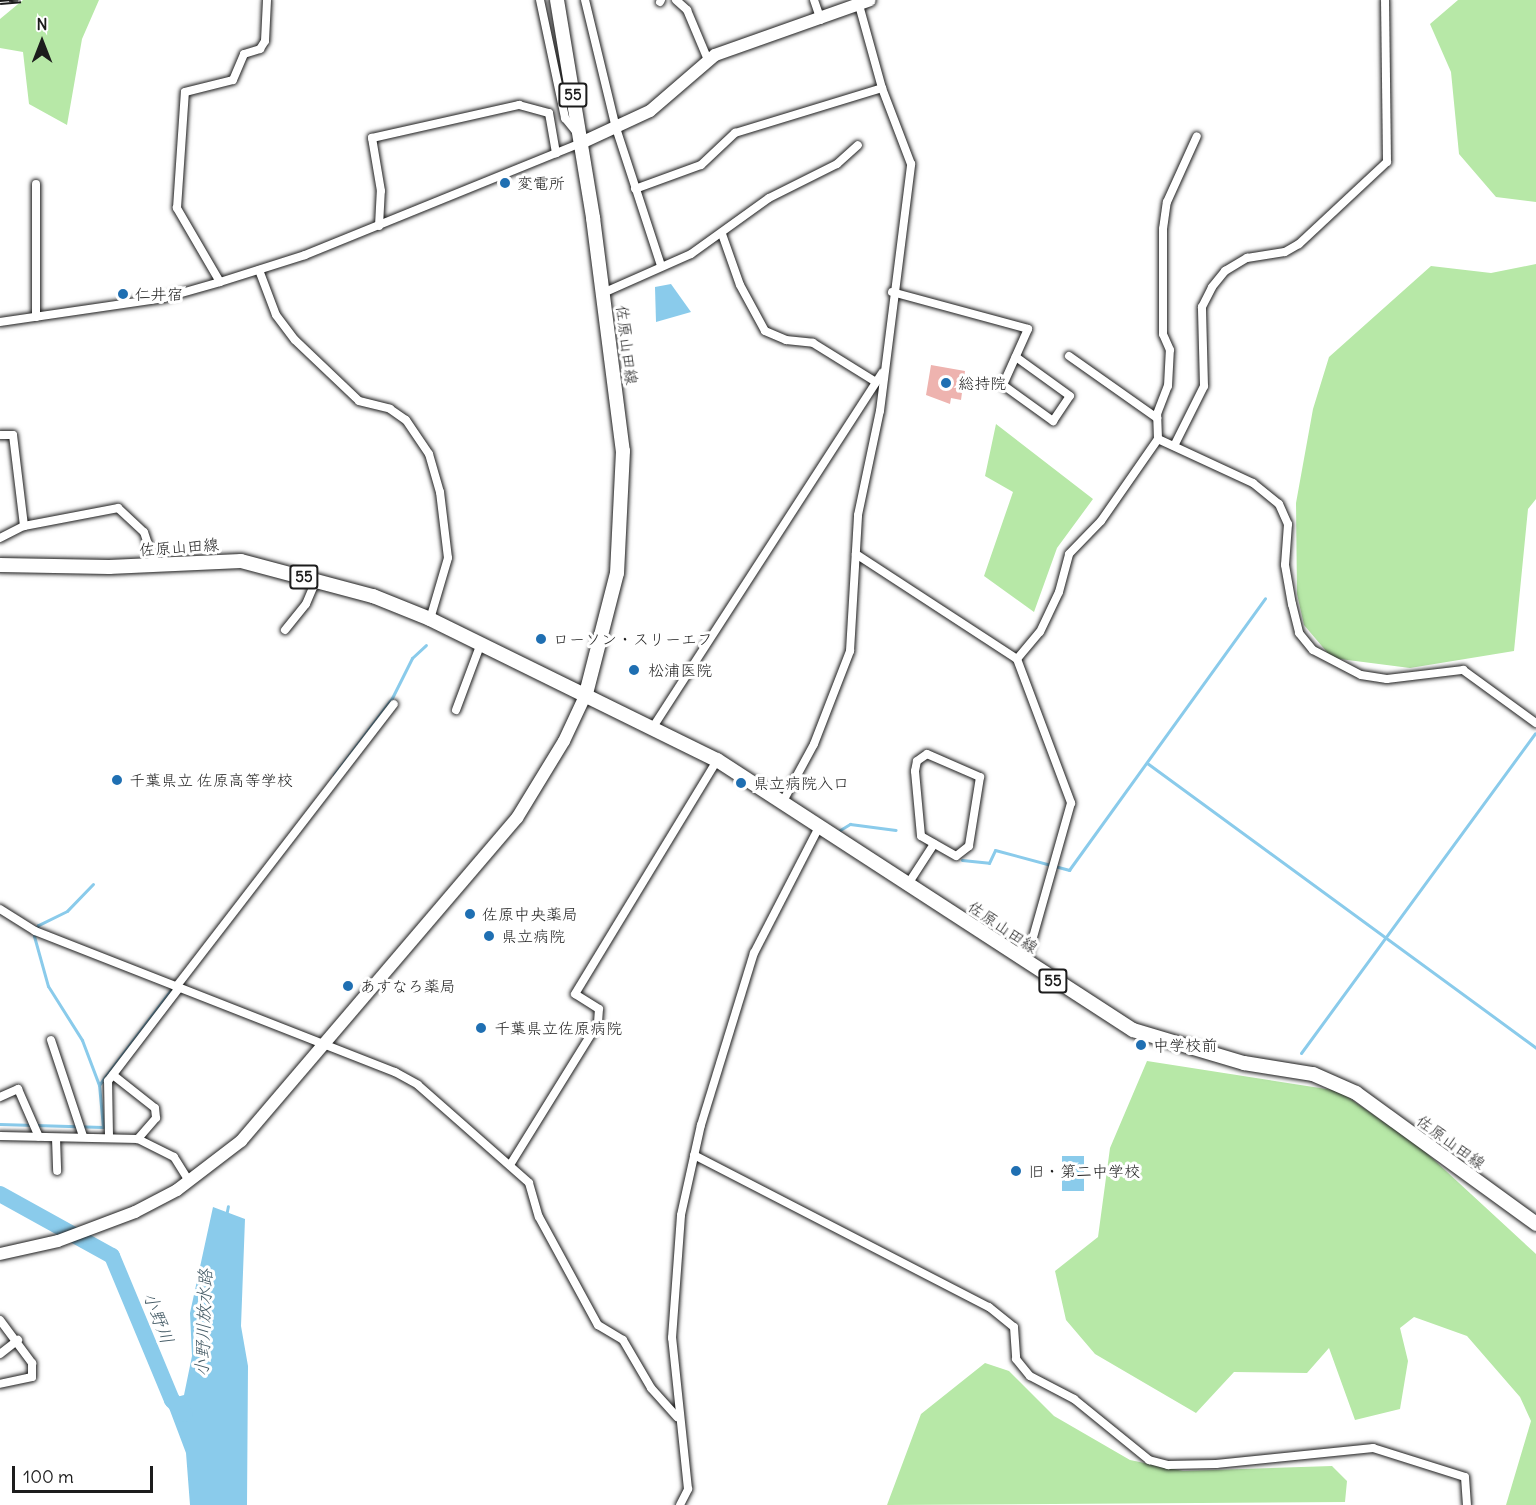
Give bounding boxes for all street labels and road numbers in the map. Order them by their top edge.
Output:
road number: 55 [558,83,588,107]
street label: 佐原山田線 [613,304,641,386]
street label: 佐原山田線 [138,535,220,559]
road number: 55 [289,565,319,589]
street label: 佐原山田線 [964,897,1042,957]
road number: 55 [1038,969,1068,993]
street label: 佐原山田線 [1413,1111,1489,1173]

